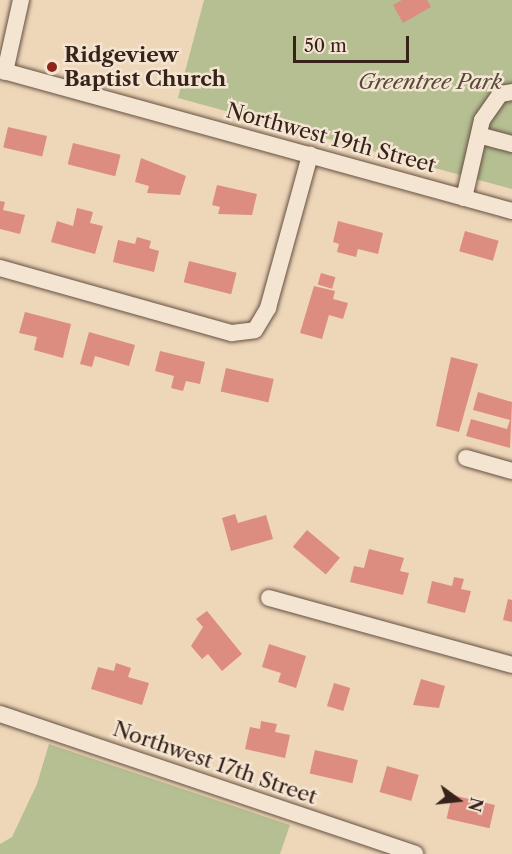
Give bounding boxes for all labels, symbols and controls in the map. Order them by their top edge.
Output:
scale bar [296,24,412,62]
text: 50 m [304,35,347,57]
place label: Ridgeview Baptist Church [64,42,226,92]
marker: Ridgeview Baptist Church [45,60,59,74]
park label: Greentree Park [358,69,502,95]
street label: Northwest 19th Street [223,98,439,178]
street label: Northwest 17th Street [110,716,320,810]
north arrow [428,770,488,830]
text: N [464,795,487,814]

